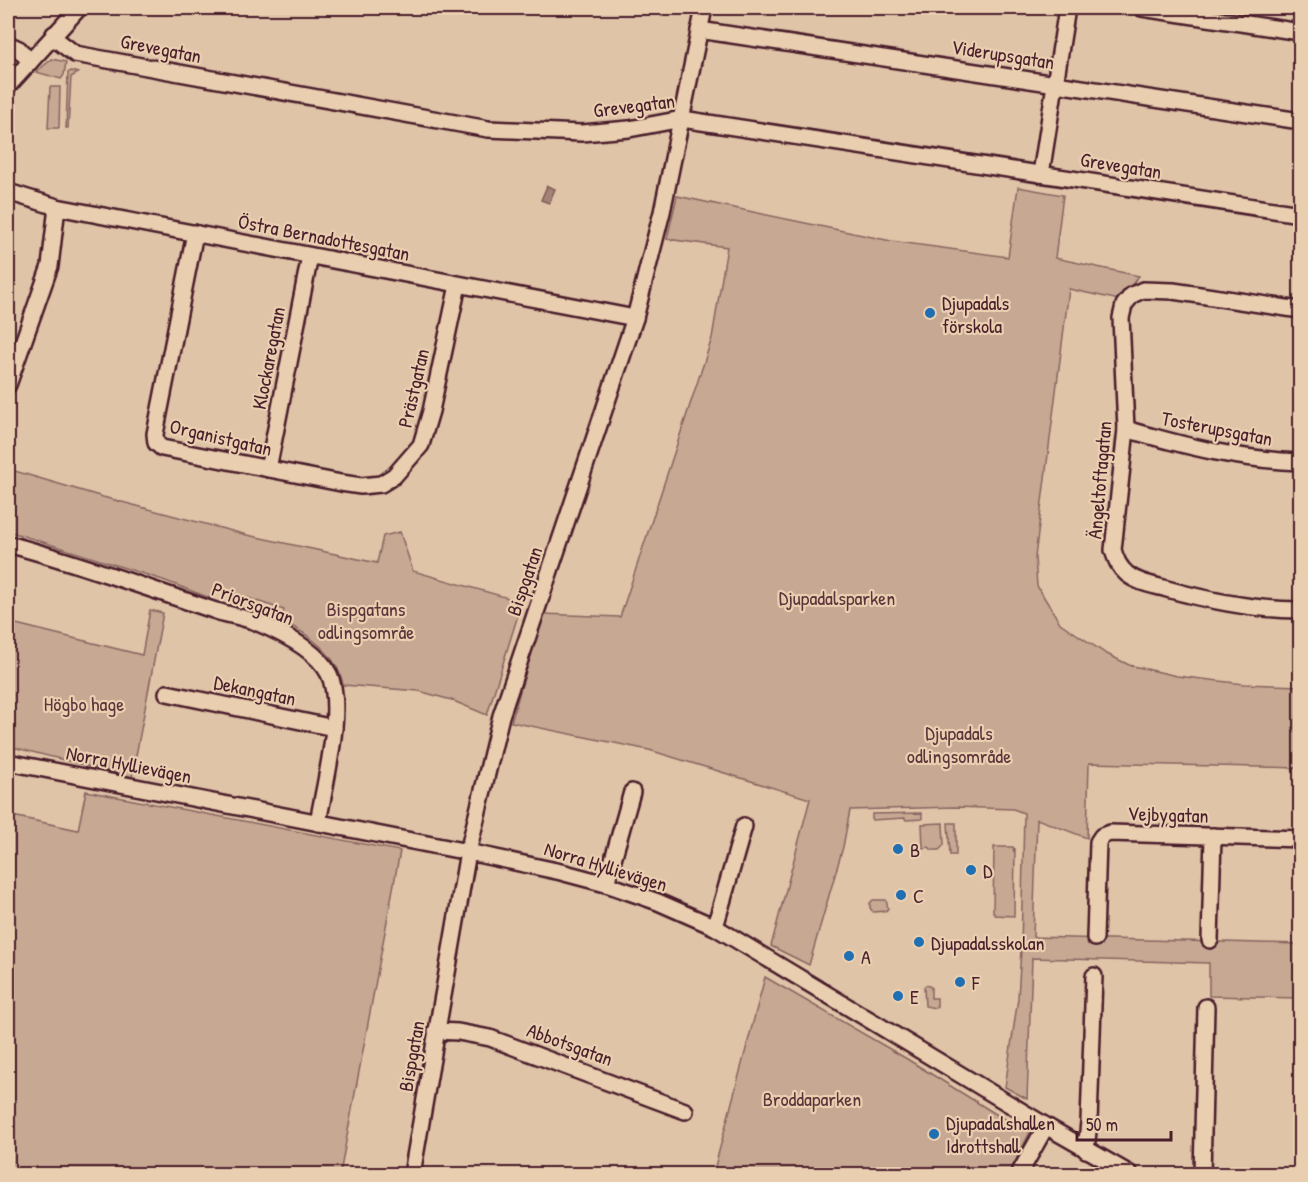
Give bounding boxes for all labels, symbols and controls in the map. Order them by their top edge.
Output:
street label: Grevegatan [118,27,204,69]
street label: Viderupsgatan [950,33,1056,75]
street label: Grevegatan [592,87,676,123]
street label: Grevegatan [1079,145,1163,185]
street label: Östra Bernadottesgatan [236,207,412,267]
place label: Djupadals förskola [942,289,1010,339]
street label: Klockaregatan [245,304,291,412]
marker: Djupadals förskola [923,306,937,320]
street label: Prästgatan [391,346,435,430]
street label: Tosterupsgatan [1159,404,1275,452]
street label: Organistgatan [167,412,275,462]
street label: Ängeltoftagatan [1080,420,1118,540]
street label: Bispgatan [500,543,548,619]
street label: Priorsgatan [208,575,298,631]
park label: Djupadalsparken [779,584,895,611]
park label: Bispgatans odlingsområe [318,595,414,645]
street label: Dekangatan [212,668,298,712]
park label: Högbo hage [44,690,124,717]
park label: Djupadals odlingsområde [907,719,1011,769]
street label: Norra Hyllievägen [64,739,194,789]
street label: Vejbygatan [1127,799,1209,829]
street label: Norra Hyllievägen [541,834,671,898]
place label: B [910,836,920,863]
marker: B [891,842,905,856]
place label: D [983,857,993,884]
marker: D [964,863,978,877]
place label: C [913,882,924,909]
marker: C [894,888,908,902]
place label: Djupadalsskolan [931,929,1045,956]
marker: Djupadalsskolan [912,935,926,949]
place label: A [861,943,871,970]
marker: A [842,949,856,963]
place label: F [971,969,980,996]
marker: F [953,975,967,989]
place label: E [910,983,919,1010]
marker: E [891,989,905,1003]
street label: Abbotsgatan [523,1016,617,1072]
street label: Bispgatan [392,1019,430,1093]
park label: Broddaparken [763,1085,861,1112]
scale bar [1077,1104,1172,1142]
place label: Djupadalshallen Idrottshall [946,1109,1055,1159]
text: 50 m [1086,1112,1118,1137]
marker: Djupadalshallen Idrottshall [927,1127,941,1141]

